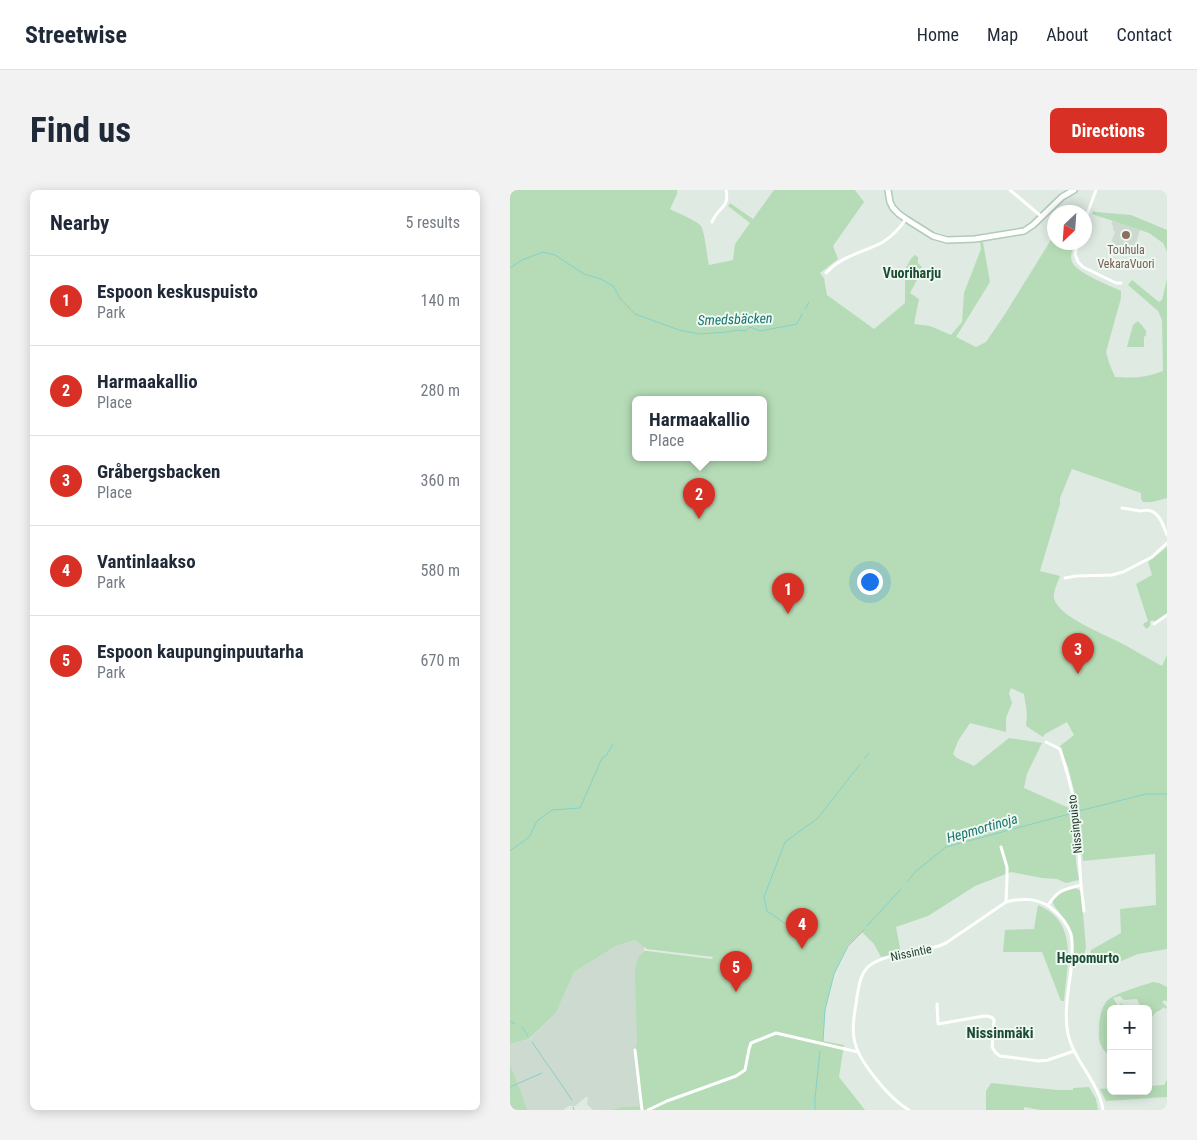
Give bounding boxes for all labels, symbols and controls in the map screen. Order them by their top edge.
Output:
text: Streetwise [25,21,127,49]
text: Home [917,24,959,45]
text: Map [987,24,1018,45]
text: About [1046,24,1088,45]
text: Contact [1116,24,1172,45]
button: Directions [1050,108,1167,153]
text: Find us [30,110,131,151]
north arrow [1047,205,1092,250]
text: Nearby [50,211,109,235]
text: 5 results [405,213,460,232]
marker: Touhula VekaraVuori [1120,229,1132,241]
place label: Touhula VekaraVuori [1097,243,1155,271]
district label: Vuoriharju [883,265,941,281]
text: Espoon keskuspuisto [97,280,258,303]
text: 1 [62,291,70,310]
text: 140 m [421,291,460,310]
text: Park [97,303,126,322]
water label: Smedsbäcken [697,310,773,328]
text: Harmaakallio [97,370,198,393]
text: 2 [62,381,70,400]
text: 280 m [421,381,460,400]
text: Place [97,393,132,412]
popup [632,396,767,461]
text: Harmaakallio [649,408,750,431]
text: Place [649,431,684,450]
text: Gråbergsbacken [97,460,220,483]
text: 3 [62,471,70,490]
text: 360 m [421,471,460,490]
pin: 2 [683,478,715,519]
text: Place [97,483,132,502]
text: Vantinlaakso [97,550,196,573]
text: 4 [62,561,70,580]
text: 580 m [421,561,460,580]
your location [857,569,883,595]
text: Park [97,573,126,592]
pin: 1 [772,573,804,614]
pin: 3 [1062,633,1094,674]
text: Espoon kaupunginpuutarha [97,640,304,663]
text: 5 [62,651,70,670]
text: 670 m [421,651,460,670]
text: Park [97,663,126,682]
street label: Nissinpuisto [1065,794,1085,854]
water label: Hepmortinoja [945,810,1019,846]
pin: 4 [786,908,818,949]
street label: Nissintie [889,942,933,964]
district label: Hepomurto [1057,950,1119,966]
pin: 5 [720,951,752,992]
map controls [1107,1005,1152,1095]
button: + [1107,1005,1152,1050]
district label: Nissinmäki [967,1024,1033,1042]
button: − [1107,1050,1152,1095]

